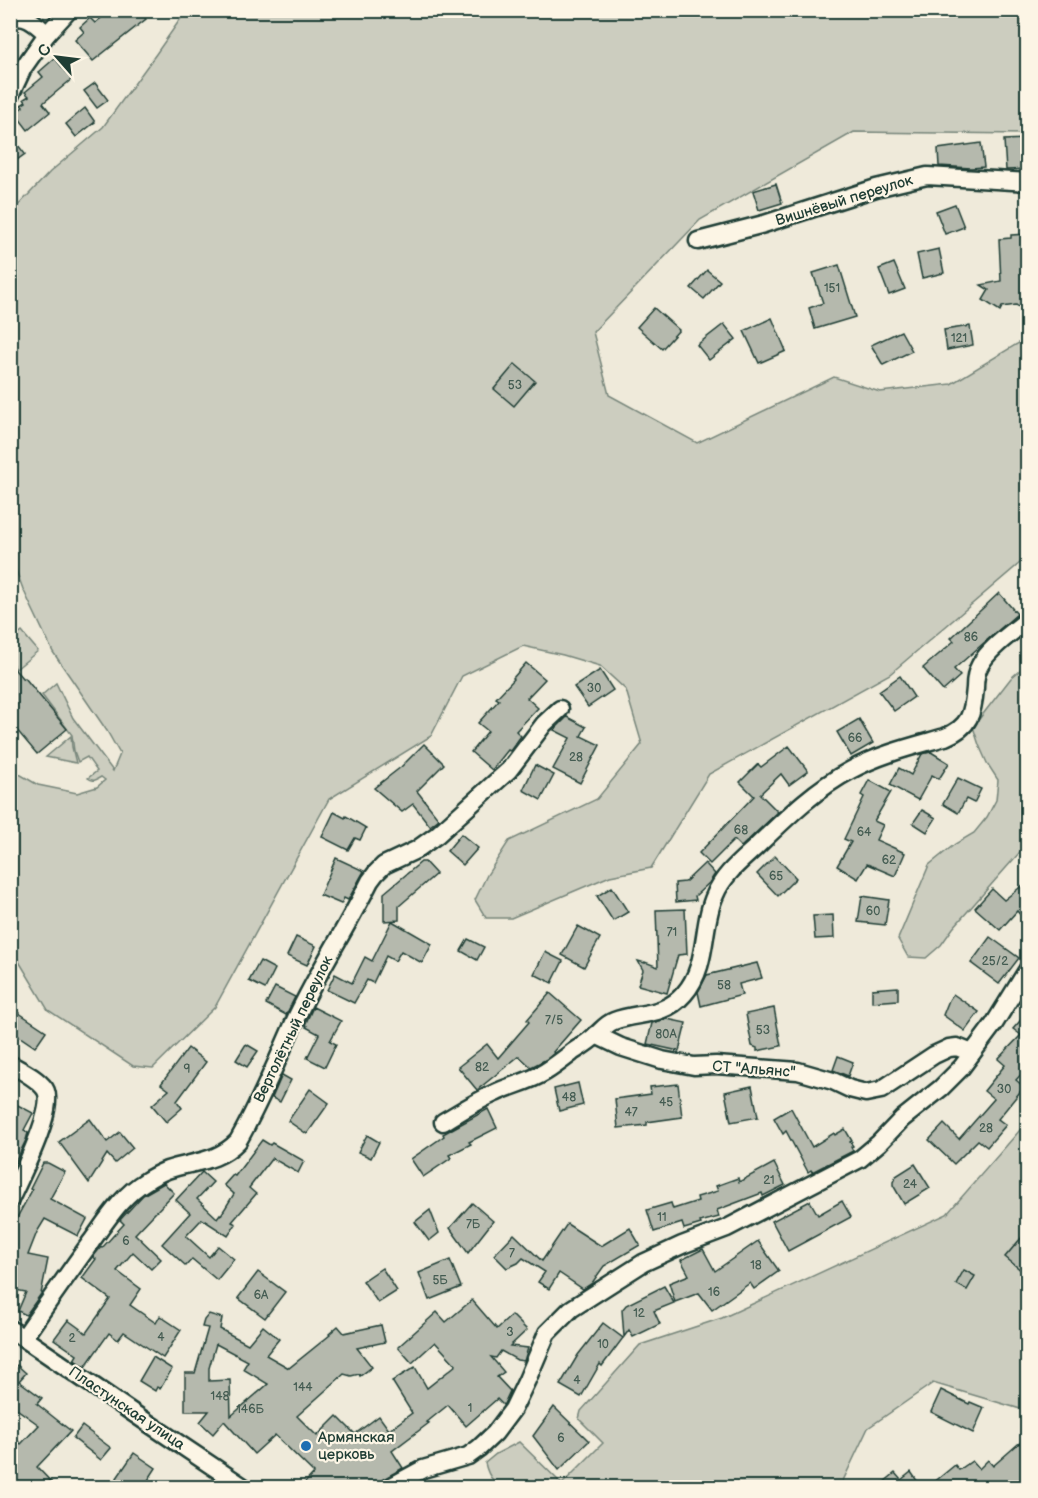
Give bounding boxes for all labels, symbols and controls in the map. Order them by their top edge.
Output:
north arrow [27,27,87,87]
text: С [34,41,56,60]
street label: Вишнёвый переулок [773,171,915,230]
house number: 151 [824,281,840,296]
house number: 121 [951,331,967,346]
house number: 53 [508,378,522,393]
house number: 86 [964,630,978,645]
house number: 30 [587,681,601,696]
house number: 66 [848,731,862,746]
house number: 28 [569,750,583,765]
house number: 68 [734,823,748,838]
house number: 64 [857,825,872,840]
house number: 62 [882,853,896,868]
house number: 65 [769,869,783,884]
house number: 60 [866,904,880,919]
house number: 71 [667,925,677,940]
street label: Вертолётный переулок [250,953,337,1106]
house number: 25/2 [982,954,1008,969]
house number: 58 [717,978,731,993]
house number: 7/5 [545,1013,563,1028]
house number: 53 [756,1023,770,1038]
house number: 80А [655,1027,677,1042]
street label: СТ "Альянс" [712,1057,796,1082]
house number: 82 [475,1060,489,1075]
house number: 9 [184,1062,191,1077]
house number: 30 [997,1082,1011,1097]
house number: 48 [562,1090,576,1105]
house number: 45 [659,1095,673,1110]
house number: 47 [624,1105,638,1120]
house number: 28 [979,1121,993,1136]
house number: 21 [763,1173,775,1188]
house number: 24 [903,1177,918,1192]
house number: 11 [657,1210,667,1225]
house number: 7Б [466,1217,481,1232]
house number: 6 [122,1234,130,1249]
house number: 7 [509,1246,515,1261]
house number: 18 [750,1258,762,1273]
house number: 5Б [432,1273,448,1288]
house number: 16 [708,1285,720,1300]
house number: 6А [254,1288,269,1303]
house number: 12 [633,1306,645,1321]
house number: 3 [506,1325,514,1340]
house number: 4 [157,1330,165,1345]
house number: 2 [68,1331,76,1346]
house number: 10 [597,1337,609,1352]
street label: Пластунская улица [65,1362,189,1454]
house number: 4 [573,1373,581,1388]
house number: 144 [293,1380,313,1395]
house number: 148 [211,1389,229,1404]
house number: 1 [468,1401,472,1416]
house number: 146Б [236,1402,264,1417]
place label: Армянская церковь [317,1428,395,1464]
house number: 6 [557,1431,565,1446]
marker: Армянская церковь [299,1439,313,1453]

